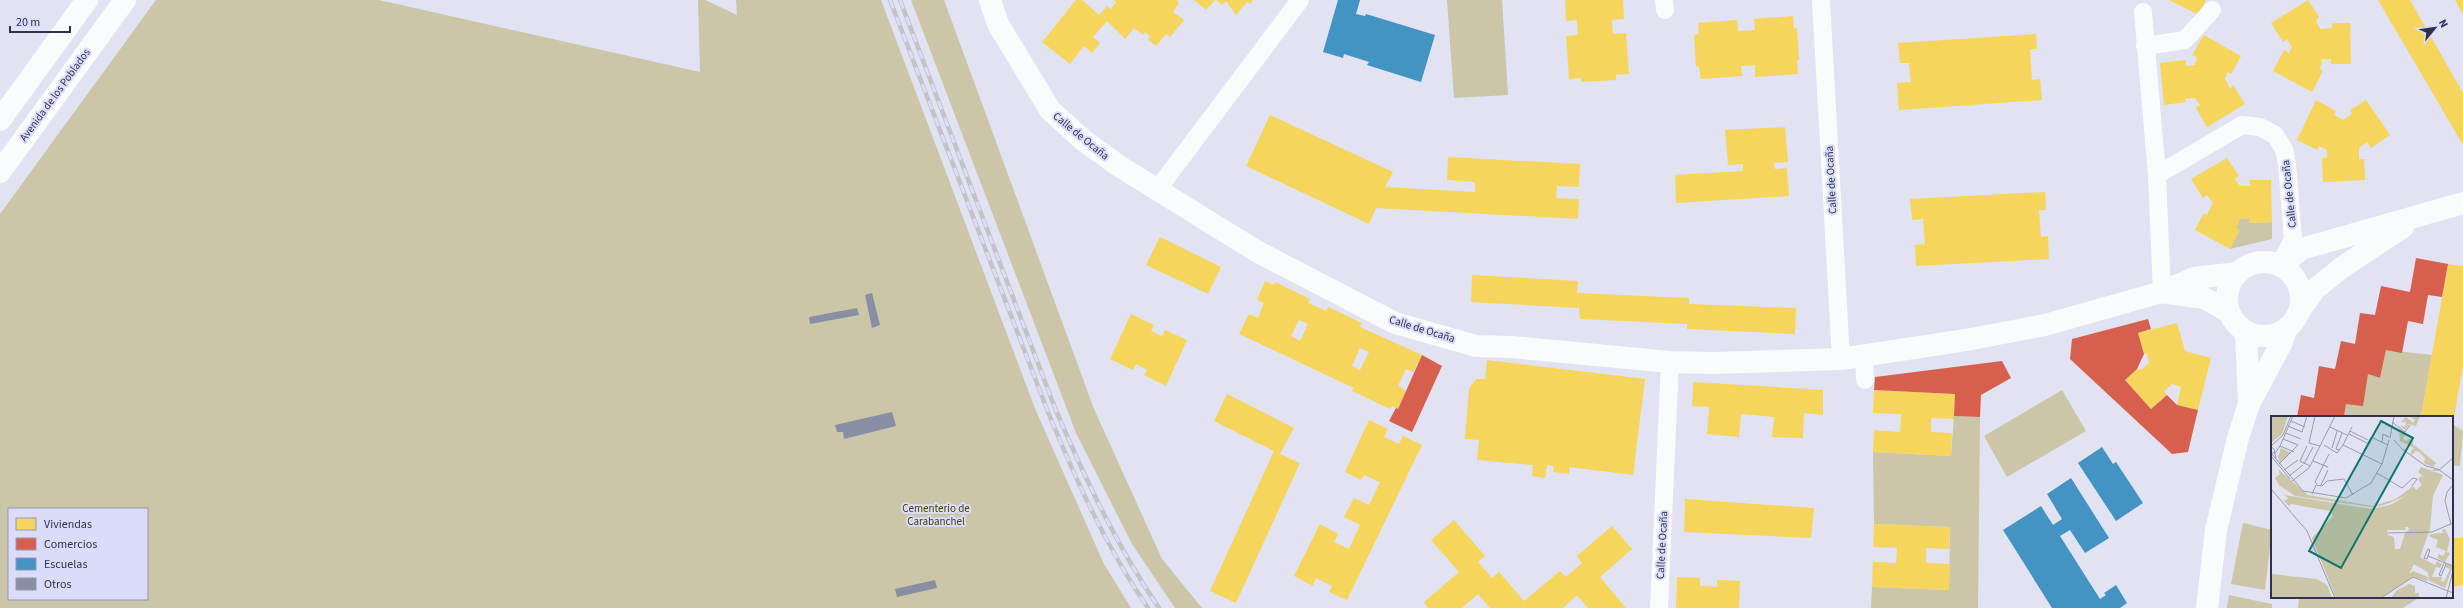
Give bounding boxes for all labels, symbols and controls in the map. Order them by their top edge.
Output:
scale bar [10,8,70,34]
north arrow [2415,8,2455,48]
text: 20 m [16,14,40,31]
text: N [2435,17,2452,30]
street label: Avenida de los Poblados [16,45,94,144]
street label: Calle de Ocaña [1050,109,1112,163]
street label: Calle de Ocaña [1822,146,1840,214]
street label: Calle de Ocaña [2278,159,2300,229]
street label: Calle de Ocaña [1387,312,1457,346]
inset map [2271,416,2453,598]
park label: Cementerio de Carabanchel [902,501,970,529]
legend [8,508,148,600]
street label: Calle de Ocaña [1653,511,1671,579]
text: Viviendas [44,516,92,533]
text: Comercios [44,536,97,553]
text: Escuelas [44,556,87,573]
text: Otros [44,576,72,593]

